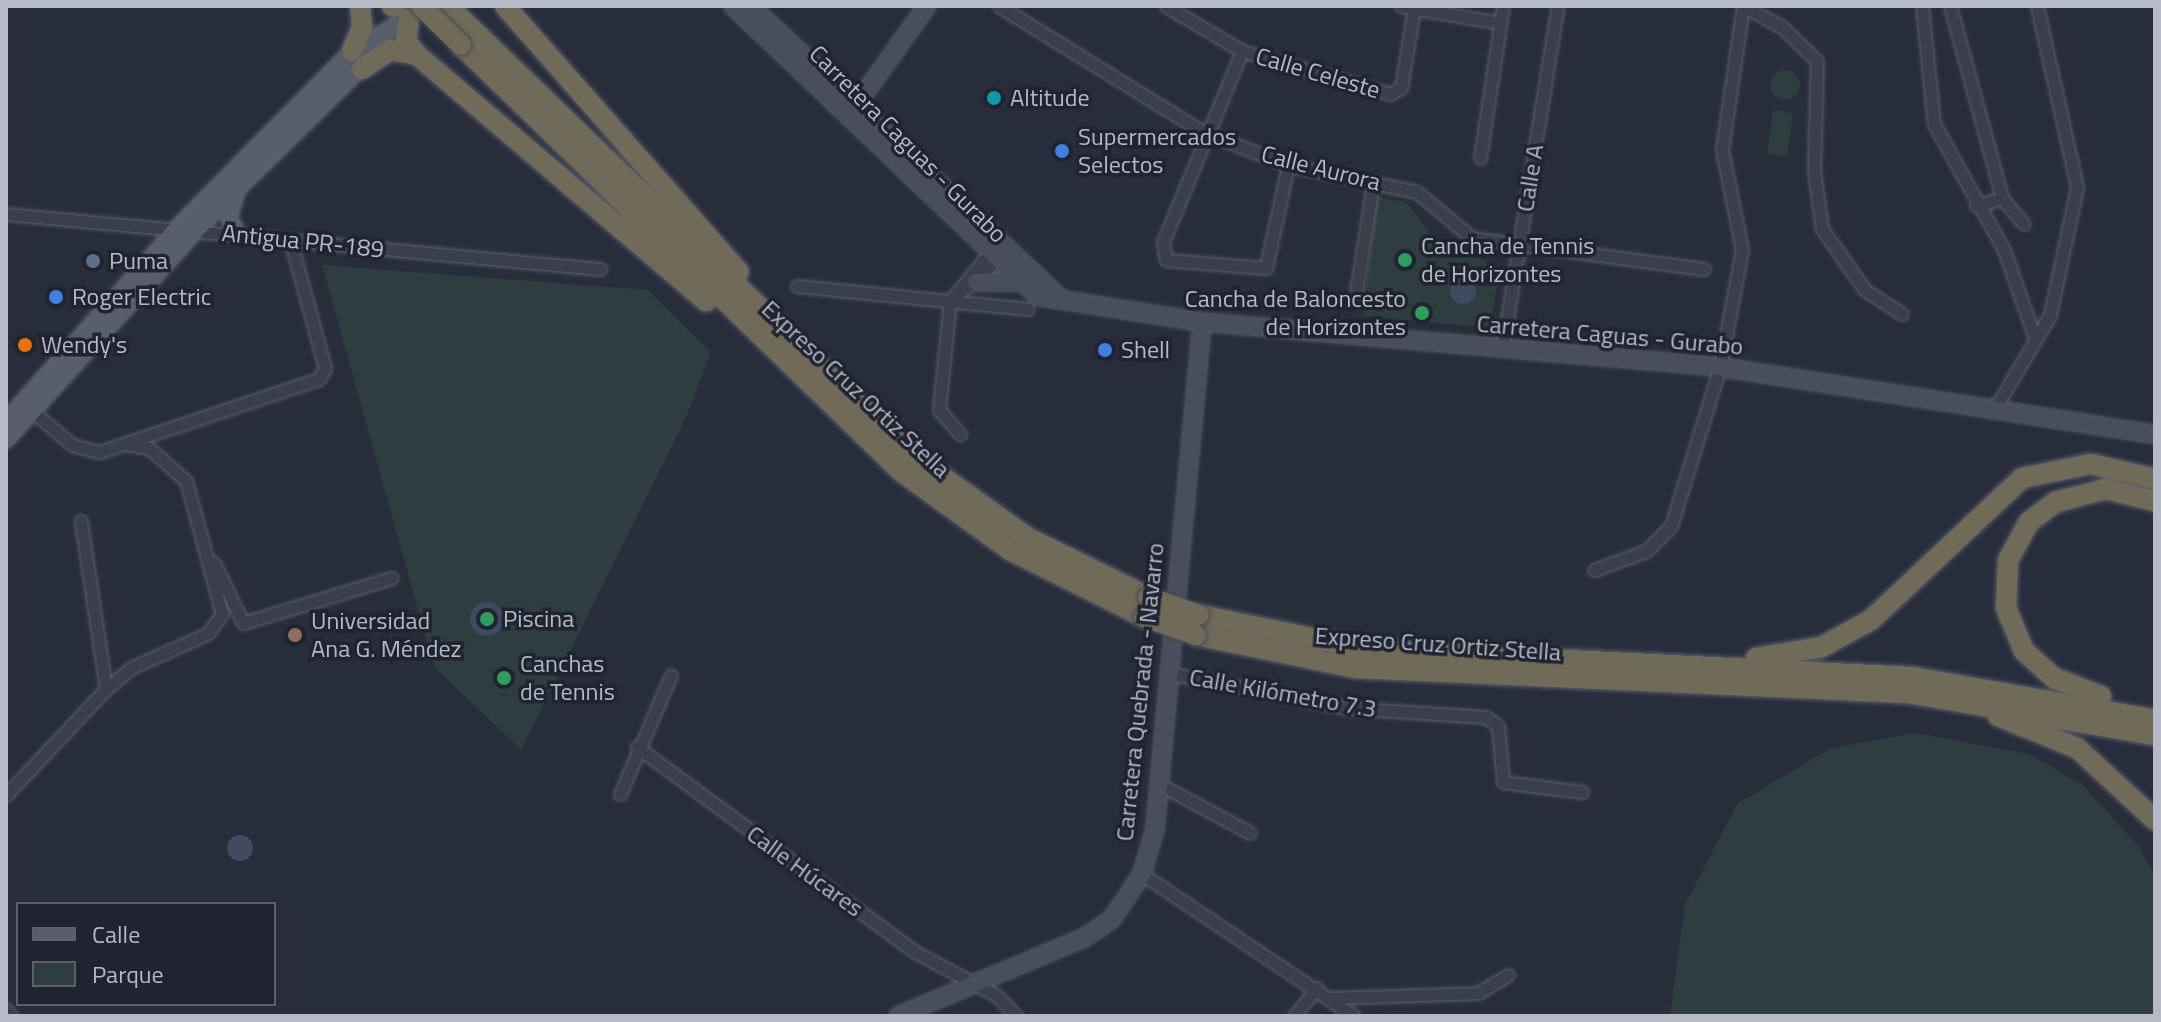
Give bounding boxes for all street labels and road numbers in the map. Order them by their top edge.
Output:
street label: Carretera Caguas - Gurabo [803,39,1013,249]
street label: Calle Celeste [1253,42,1383,104]
street label: Calle Aurora [1258,139,1384,197]
street label: Calle A [1510,142,1550,214]
street label: Antigua PR-189 [221,218,385,264]
street label: Expreso Cruz Ortiz Stella [756,294,956,484]
street label: Carretera Caguas - Gurabo [1476,309,1744,361]
street label: Carretera Quebrada - Navarro [1110,541,1170,843]
street label: Expreso Cruz Ortiz Stella [1314,621,1562,667]
street label: Calle Kilómetro 7.3 [1187,662,1379,724]
street label: Calle Húcares [741,819,869,923]

